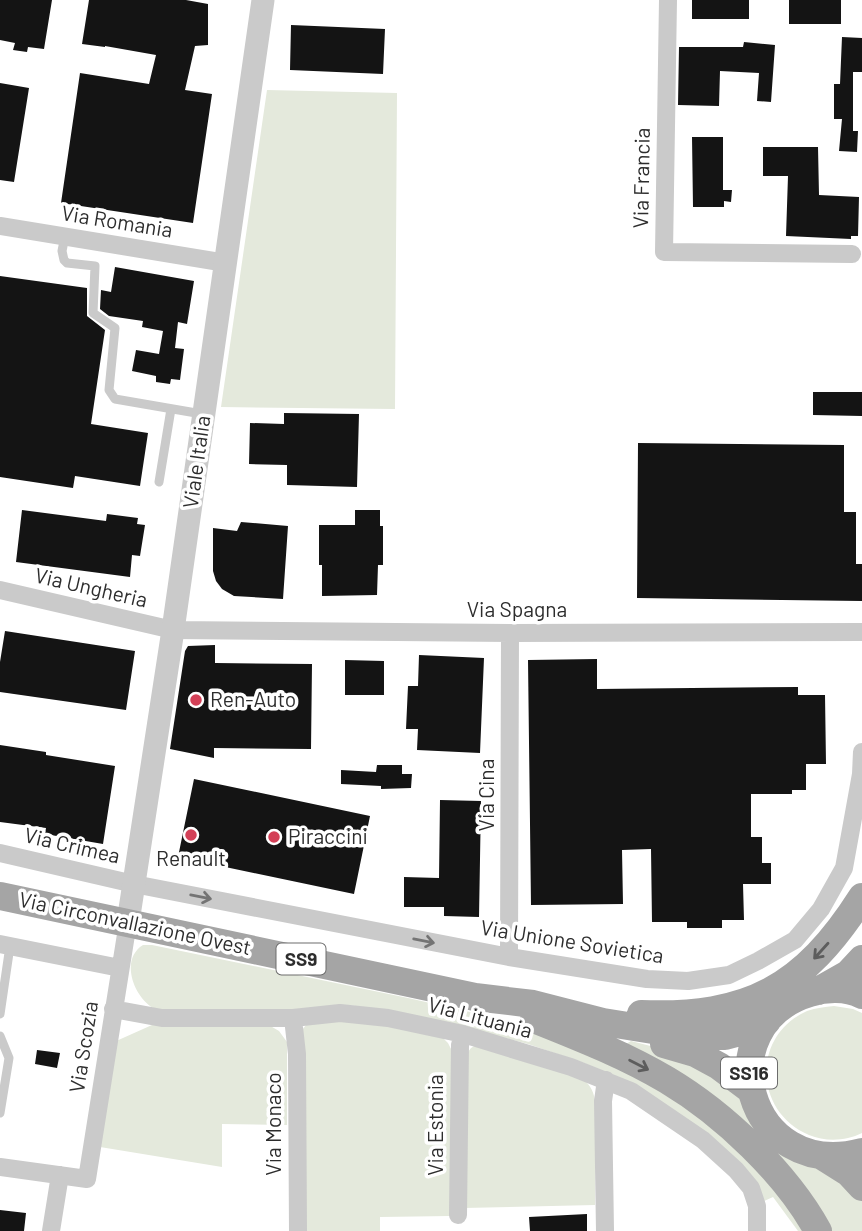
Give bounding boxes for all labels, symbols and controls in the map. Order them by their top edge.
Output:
street label: Via Francia [627,127,654,229]
street label: Via Romania [60,199,175,242]
street label: Viale Italia [177,414,214,510]
street label: Via Ungheria [33,561,150,612]
street label: Via Spagna [467,596,567,621]
place label: Ren-Auto [210,686,296,711]
marker: Ren-Auto [188,692,204,708]
street label: Via Cina [473,759,498,831]
street label: Via Crimea [22,821,123,868]
place label: Piraccini [288,823,368,848]
marker: Renault [183,827,199,843]
marker: Piraccini [266,829,282,845]
place label: Renault [156,845,226,870]
street label: Via Circonvallazione Ovest [17,886,254,959]
one-way arrow [189,891,212,904]
street label: Via Unione Sovietica [479,914,666,967]
one-way arrow [412,935,435,948]
one-way arrow [813,942,830,959]
road number: SS9 [276,944,326,974]
street label: Via Lituania [425,991,535,1042]
street label: Via Scozia [63,999,102,1094]
road number: SS16 [721,1058,777,1088]
one-way arrow [628,1059,649,1073]
street label: Via Monaco [260,1072,285,1176]
street label: Via Estonia [422,1074,447,1176]

